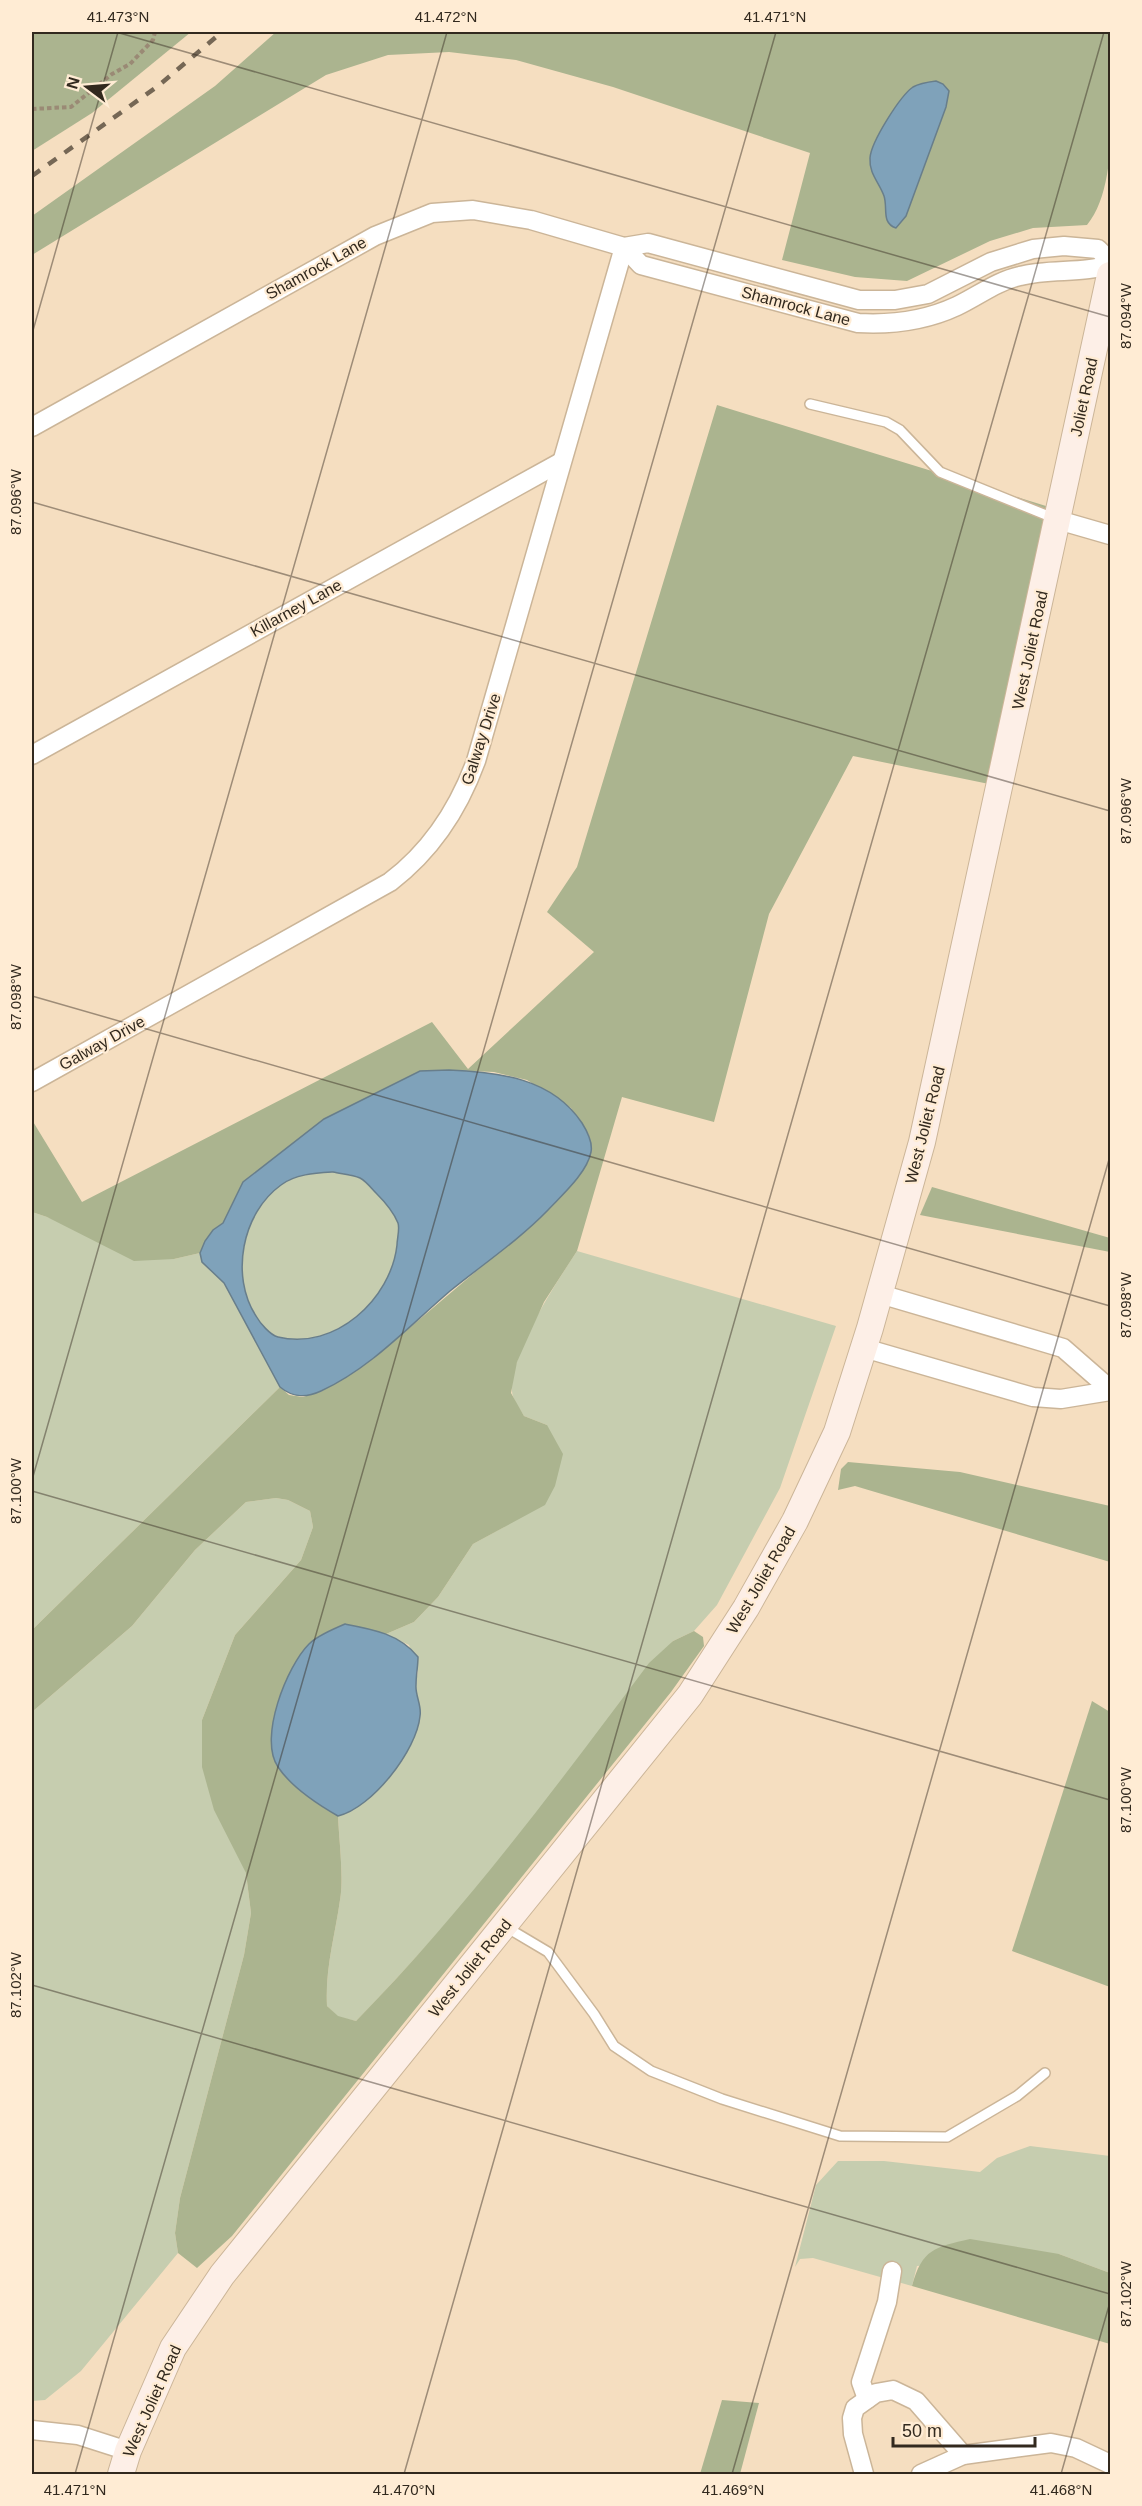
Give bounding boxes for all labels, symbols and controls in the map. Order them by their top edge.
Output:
text: 41.473°N [87,8,149,25]
text: 41.472°N [415,8,477,25]
text: 41.471°N [744,8,806,25]
north arrow [57,57,117,117]
text: N [63,75,83,91]
street label: Shamrock Lane [263,233,369,303]
text: 87.094°W [1117,282,1134,349]
street label: Shamrock Lane [740,283,852,329]
street label: Joliet Road [1067,356,1101,438]
text: 87.096°W [7,468,24,535]
street label: Killarney Lane [248,576,345,640]
street label: West Joliet Road [1009,589,1051,711]
street label: Galway Drive [458,691,504,787]
text: 87.096°W [1117,777,1134,844]
text: 87.098°W [7,963,24,1030]
street label: Galway Drive [56,1012,148,1073]
street label: West Joliet Road [902,1064,948,1186]
text: 87.098°W [1117,1271,1134,1338]
text: 87.100°W [7,1457,24,1524]
street label: West Joliet Road [723,1524,799,1636]
text: 87.100°W [1117,1766,1134,1833]
street label: West Joliet Road [425,1916,515,2020]
text: 87.102°W [7,1951,24,2018]
text: 87.102°W [1117,2260,1134,2327]
street label: West Joliet Road [120,2342,184,2460]
scale bar [893,2410,1036,2448]
text: 50 m [902,2421,942,2441]
text: 41.471°N [44,2481,106,2498]
text: 41.470°N [373,2481,435,2498]
text: 41.469°N [702,2481,764,2498]
text: 41.468°N [1030,2481,1092,2498]

